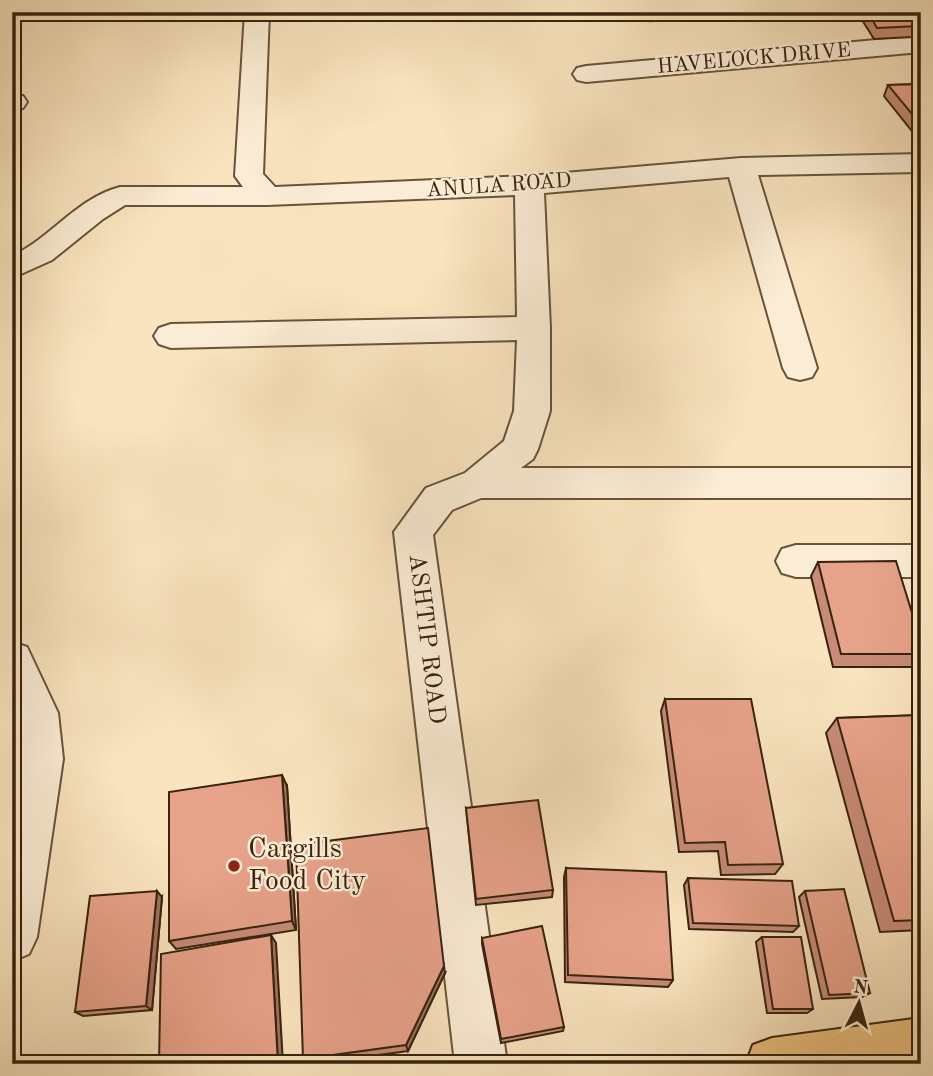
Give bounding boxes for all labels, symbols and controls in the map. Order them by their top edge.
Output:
street label: HAVELOCK DRIVE [656,40,852,78]
street label: ANULA ROAD [426,170,572,202]
street label: ASHTIP ROAD [404,552,448,726]
place label: Cargills Food City [248,836,366,896]
marker: Cargills Food City [226,858,242,874]
north arrow [824,968,894,1038]
text: N [852,978,869,999]

